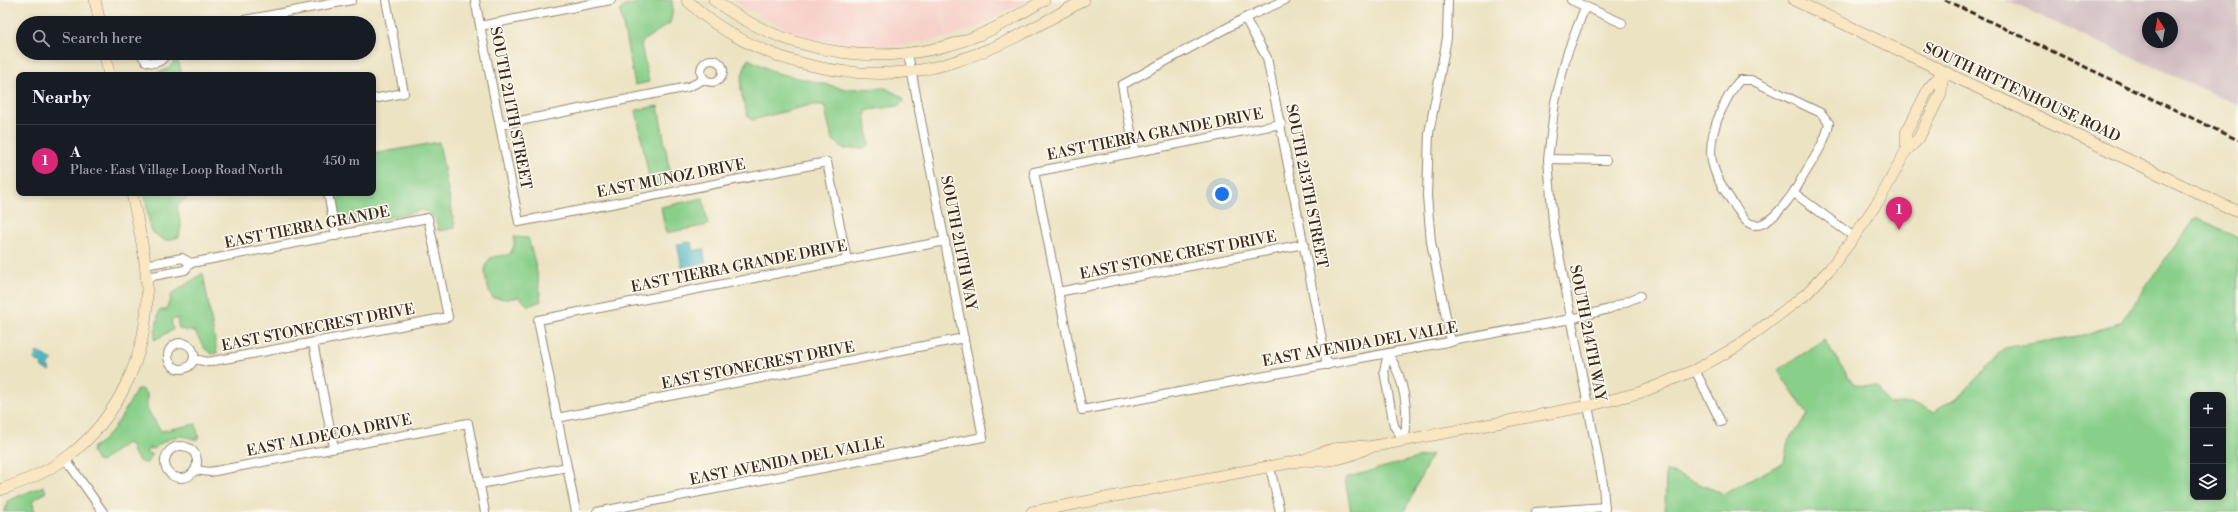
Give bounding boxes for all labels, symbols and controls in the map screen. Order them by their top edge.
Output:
north arrow [2142,12,2178,48]
search box [16,16,376,60]
street label: SOUTH 211TH STREET [485,25,536,191]
icon: search [30,27,52,49]
text: Search here [62,29,142,48]
street label: SOUTH RITTENHOUSE ROAD [1920,38,2124,147]
text: Nearby [32,87,91,109]
street label: SOUTH 213TH STREET [1281,102,1332,270]
street label: EAST TIERRA GRANDE DRIVE [1045,104,1265,165]
text: A [70,143,81,162]
text: 1 [42,153,48,169]
text: 450 m [322,153,360,169]
street label: EAST MUNOZ DRIVE [595,155,747,202]
text: Place · East Village Loop Road North [70,162,283,178]
street label: SOUTH 211TH WAY [936,174,981,313]
your location [1212,184,1232,204]
pin: 1 [1886,197,1912,230]
street label: EAST TIERRA GRANDE [223,202,391,253]
street label: EAST STONE CREST DRIVE [1078,227,1278,284]
street label: EAST TIERRA GRANDE DRIVE [629,236,849,297]
street label: SOUTH 214TH WAY [1565,263,1610,404]
street label: EAST STONECREST DRIVE [220,299,416,356]
street label: EAST AVENIDA DEL VALLE [1261,318,1459,371]
street label: EAST STONECREST DRIVE [660,337,856,394]
map controls [2190,392,2226,500]
button: + [2190,392,2226,428]
street label: EAST ALDECOA DRIVE [245,410,413,461]
button: − [2190,428,2226,464]
street label: EAST AVENIDA DEL VALLE [688,433,886,490]
button: layers [2190,464,2226,500]

